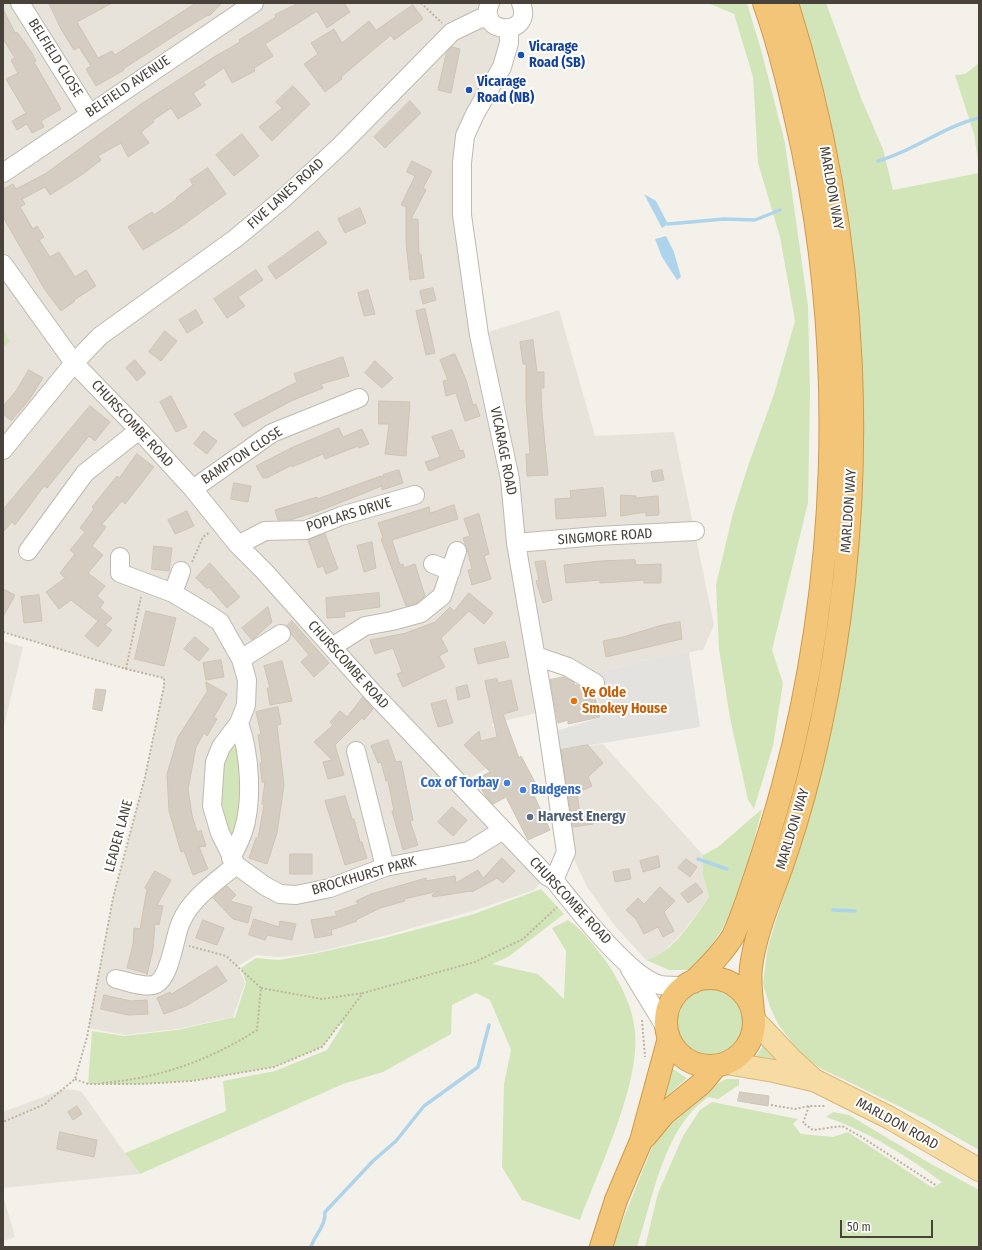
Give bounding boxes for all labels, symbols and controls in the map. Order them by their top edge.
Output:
street label: BELFIELD CLOSE [24,16,86,100]
place label: Vicarage Road (SB) [529,39,585,72]
marker: Vicarage Road (SB) [516,50,526,60]
street label: BELFIELD AVENUE [82,52,174,122]
place label: Vicarage Road (NB) [477,74,534,106]
marker: Vicarage Road (NB) [464,85,474,95]
street label: MARLDON WAY [815,145,847,231]
street label: FIVE LANES ROAD [244,155,328,233]
street label: CHURSCOMBE ROAD [87,377,177,471]
street label: VICARAGE ROAD [486,405,520,497]
street label: BAMPTON CLOSE [198,423,286,489]
street label: MARLDON WAY [838,469,860,553]
street label: POPLARS DRIVE [305,494,393,536]
street label: SINGMORE ROAD [557,525,653,549]
street label: CHURSCOMBE ROAD [304,617,392,713]
place label: Ye Olde Smokey House [582,685,667,718]
marker: Ye Olde Smokey House [569,696,579,706]
place label: Cox of Torbay [421,775,499,791]
marker: Cox of Torbay [502,778,512,788]
place label: Budgens [531,782,581,798]
marker: Budgens [518,785,528,795]
street label: MARLDON WAY [773,786,813,872]
street label: LEADER LANE [101,798,137,874]
place label: Harvest Energy [538,809,626,825]
marker: Harvest Energy [525,812,535,822]
street label: BROCKHURST PARK [310,853,418,899]
street label: CHURSCOMBE ROAD [525,854,615,948]
street label: MARLDON ROAD [853,1094,941,1154]
scale bar [842,1212,935,1238]
text: 50 m [847,1220,871,1234]

